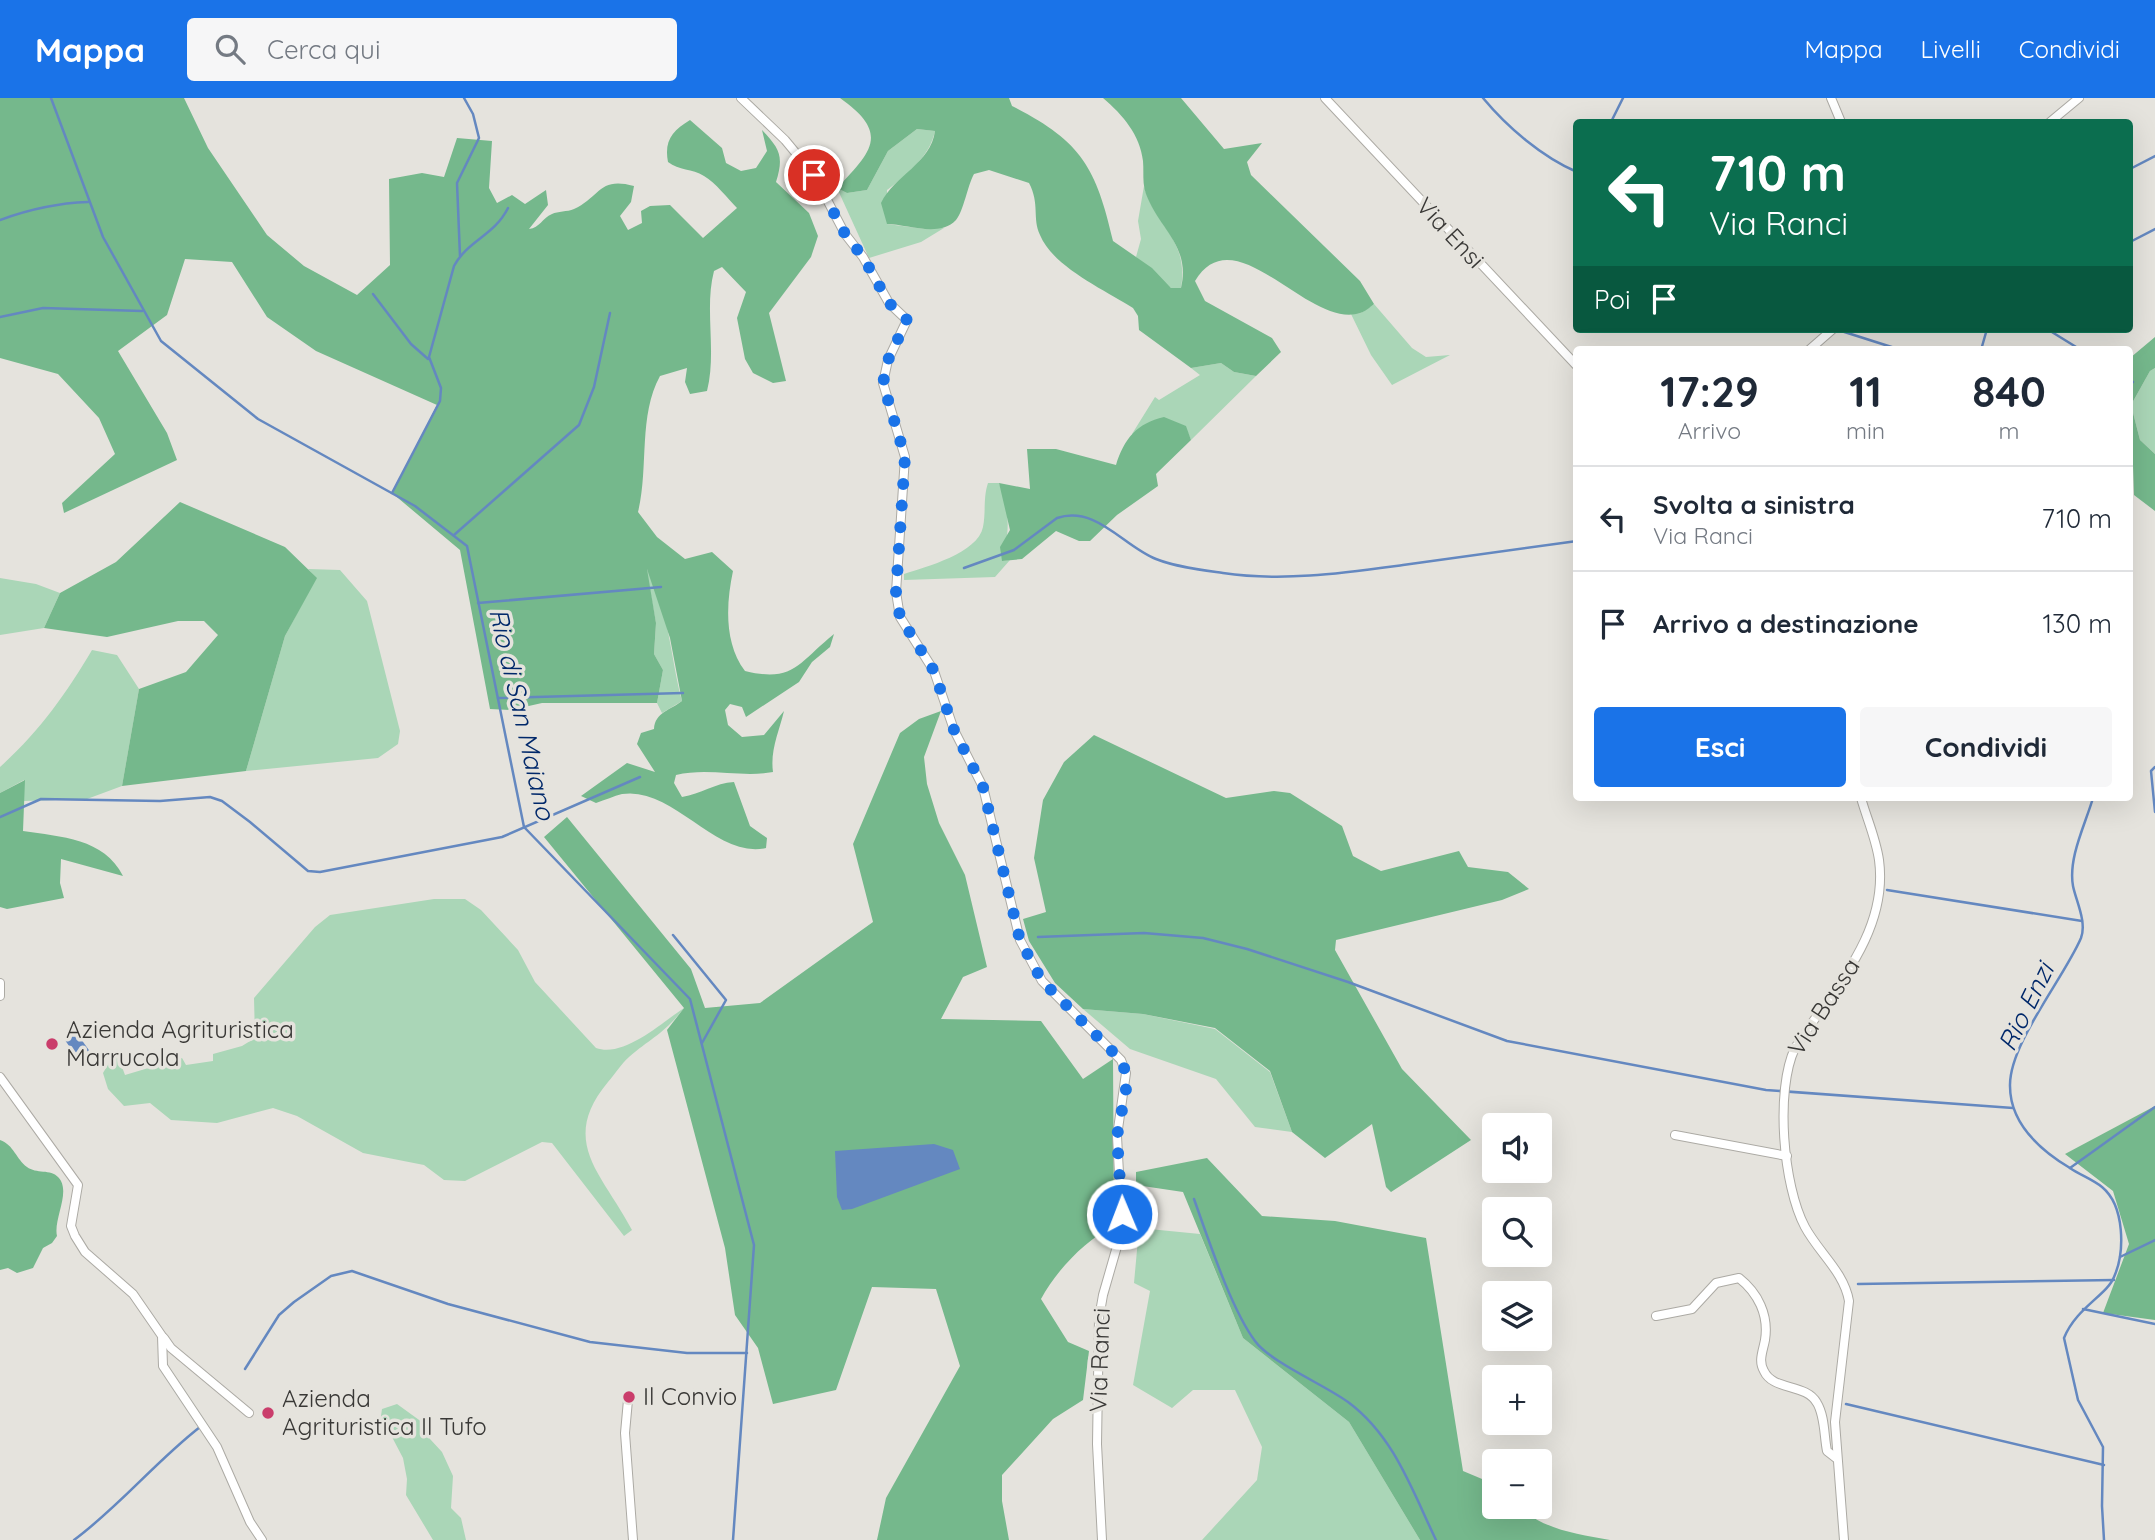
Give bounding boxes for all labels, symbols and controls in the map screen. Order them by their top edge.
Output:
search box [187,18,677,81]
text: Mappa [35,29,145,70]
icon: search [211,30,249,68]
text: Cerca qui [267,33,380,66]
text: Mappa [1805,34,1883,64]
text: Livelli [1921,34,1981,64]
text: Condividi [2019,34,2120,64]
text: 710 m [1709,142,1846,203]
pin [784,145,844,205]
icon: left [1594,147,1685,238]
icon: arrive [795,156,833,194]
street label: Via Ensi [1410,191,1491,274]
text: Via Ranci [1709,203,1848,243]
icon: arrive [1645,280,1683,318]
text: Poi [1594,283,1631,316]
text: 17:29 [1660,365,1759,418]
text: 11 [1849,365,1882,418]
text: 840 [1972,365,2046,418]
text: Arrivo [1678,416,1741,445]
text: min [1846,416,1885,445]
text: m [1999,416,2020,445]
text: Svolta a sinistra [1653,488,1855,521]
icon: left [1594,500,1632,538]
text: 710 m [2042,502,2112,535]
text: Via Ranci [1653,521,1753,550]
water label: Rio di San Maiano [482,605,563,824]
icon: arrive [1594,605,1632,643]
text: Arrivo a destinazione [1653,607,1919,640]
text: 130 m [2042,607,2112,640]
button: Esci [1594,707,1846,787]
button: Condividi [1860,707,2112,787]
street label: Via Bassa [1781,952,1866,1061]
water label: Rio Enzi [1990,954,2062,1056]
place label: Azienda Agrituristica Marrucola [66,1014,294,1072]
marker: Azienda Agrituristica Marrucola [44,1036,60,1052]
map controls [1482,1113,1552,1519]
button: sound [1482,1113,1552,1183]
position arrow [1085,1177,1159,1251]
button: search [1482,1197,1552,1267]
button: layers [1482,1281,1552,1351]
street label: Via Ranci [1082,1307,1116,1413]
button: + [1482,1365,1552,1435]
place label: Il Convio [643,1381,737,1411]
place label: Azienda Agrituristica Il Tufo [282,1383,487,1441]
marker: Il Convio [621,1389,637,1405]
marker: Azienda Agrituristica Il Tufo [260,1405,276,1421]
button: − [1482,1449,1552,1519]

